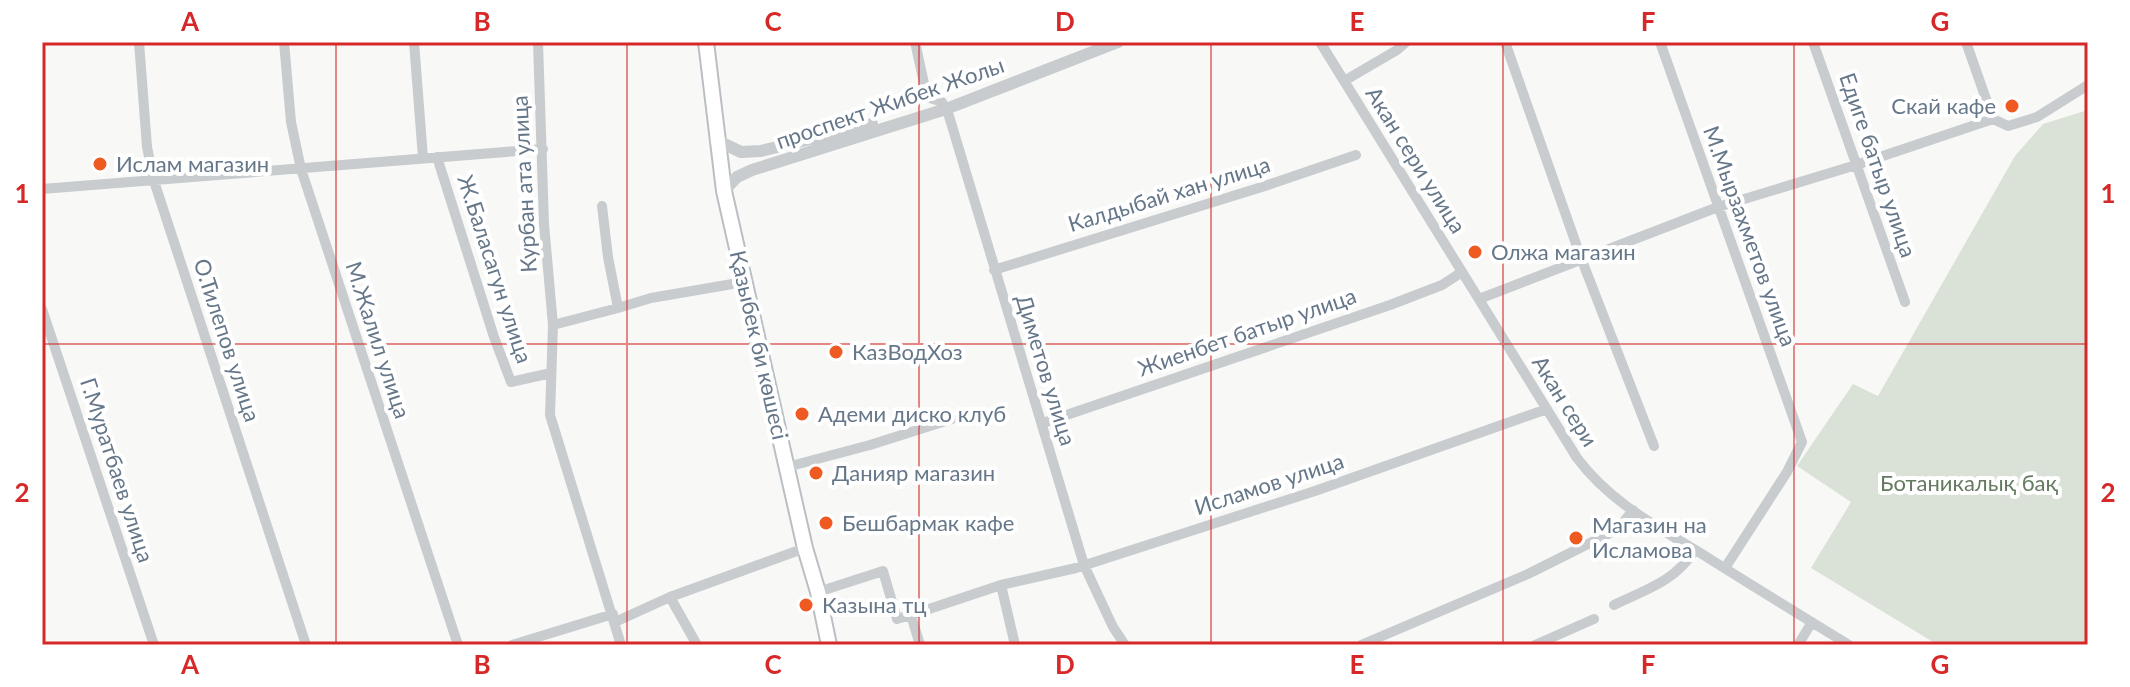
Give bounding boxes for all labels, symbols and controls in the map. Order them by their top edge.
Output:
text: A [180,5,200,37]
text: B [473,5,491,37]
text: C [764,5,782,37]
text: D [1055,5,1075,37]
text: E [1350,5,1364,37]
text: F [1641,5,1655,37]
text: G [1931,5,1949,37]
street label: проспект Жибек Жолы [772,51,1007,154]
street label: Едиге батыр улица [1834,69,1923,261]
street label: Акан сери улица [1361,81,1472,238]
place label: Скай кафе [1891,92,1996,119]
street label: Курбан ата улица [505,95,542,273]
marker: Скай кафе [2003,97,2021,115]
street label: М.Мырзахметов улица [1698,122,1803,350]
place label: Ислам магазин [116,150,269,177]
street label: Калдыбай хан улица [1065,150,1273,237]
marker: Ислам магазин [91,155,109,173]
street label: Ж.Баласагун улица [452,171,539,366]
text: 1 [14,177,30,209]
text: 1 [2100,177,2116,209]
place label: Олжа магазин [1491,238,1636,265]
marker: Олжа магазин [1466,243,1484,261]
street label: Қазыбек би көшесі [725,247,794,442]
street label: О.Тилепов улица [188,255,267,425]
street label: М.Жалил улица [340,258,417,422]
street label: Жиенбет батыр улица [1134,281,1359,382]
street label: Диметов улица [1011,291,1082,449]
place label: КазВодХоз [852,338,963,365]
marker: КазВодХоз [827,343,845,361]
street label: Акан сери [1527,350,1604,451]
street label: Г.Муратбаев улица [75,374,160,566]
place label: Адеми диско клуб [818,400,1006,427]
marker: Адеми диско клуб [793,405,811,423]
street label: Исламов улица [1191,447,1347,520]
place label: Данияр магазин [832,459,995,486]
marker: Данияр магазин [807,464,825,482]
park label: Ботаникалық бақ [1880,469,2059,496]
text: 2 [14,476,30,508]
text: 2 [2100,476,2116,508]
place label: Бешбармак кафе [842,509,1014,536]
place label: Магазин на Исламова [1592,511,1707,563]
marker: Бешбармак кафе [817,514,835,532]
marker: Магазин на Исламова [1567,529,1585,547]
place label: Казына тц [822,591,927,618]
marker: Казына тц [797,596,815,614]
text: A [180,648,200,680]
text: B [473,648,491,680]
text: C [764,648,782,680]
text: D [1055,648,1075,680]
text: E [1350,648,1364,680]
text: F [1641,648,1655,680]
text: G [1931,648,1949,680]

